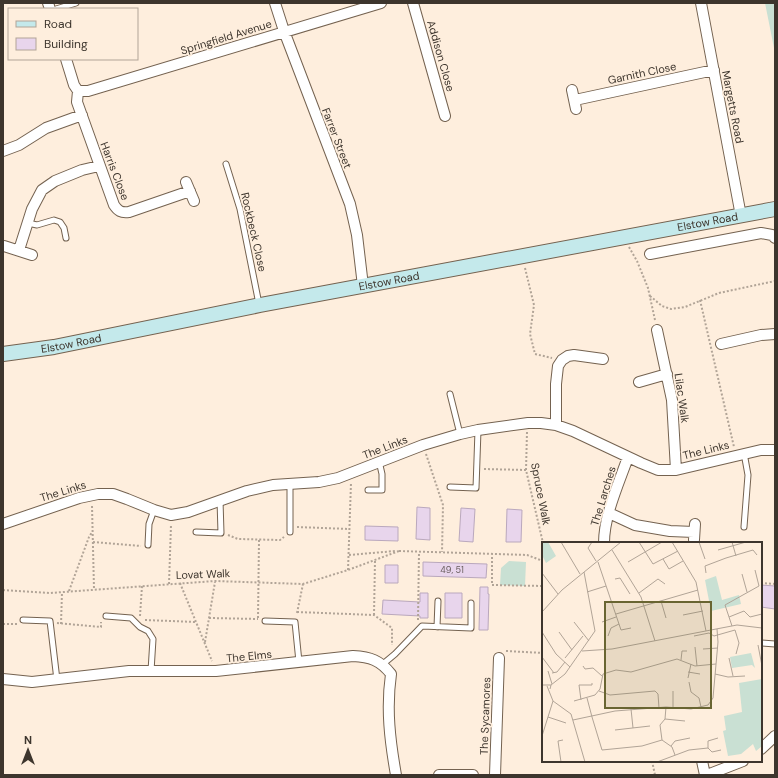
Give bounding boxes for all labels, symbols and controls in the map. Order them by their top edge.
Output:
legend [8,8,138,60]
text: Road [44,16,72,32]
street label: Springfield Avenue [179,16,273,58]
street label: Addison Close [424,19,458,93]
text: Building [44,36,88,52]
street label: Garnith Close [607,59,677,87]
street label: Margetts Road [719,69,747,145]
street label: Farrer Street [319,106,355,170]
street label: Harris Close [97,140,133,202]
street label: Rockbeck Close [238,191,270,273]
street label: Elstow Road [676,209,739,234]
street label: Elstow Road [358,268,421,293]
street label: Elstow Road [40,330,103,356]
street label: Lilac Walk [672,372,692,424]
street label: The Links [360,432,410,462]
street label: The Links [681,438,731,462]
street label: Spruce Walk [528,462,554,527]
street label: The Larches [587,464,619,528]
street label: The Links [38,477,88,505]
inset map [542,542,762,762]
house number: 49, 51 [440,564,464,576]
street label: Lovat Walk [176,566,231,582]
street label: The Elms [226,647,272,665]
street label: The Sycamores [477,677,493,755]
north arrow [8,730,48,770]
text: N [24,733,32,747]

